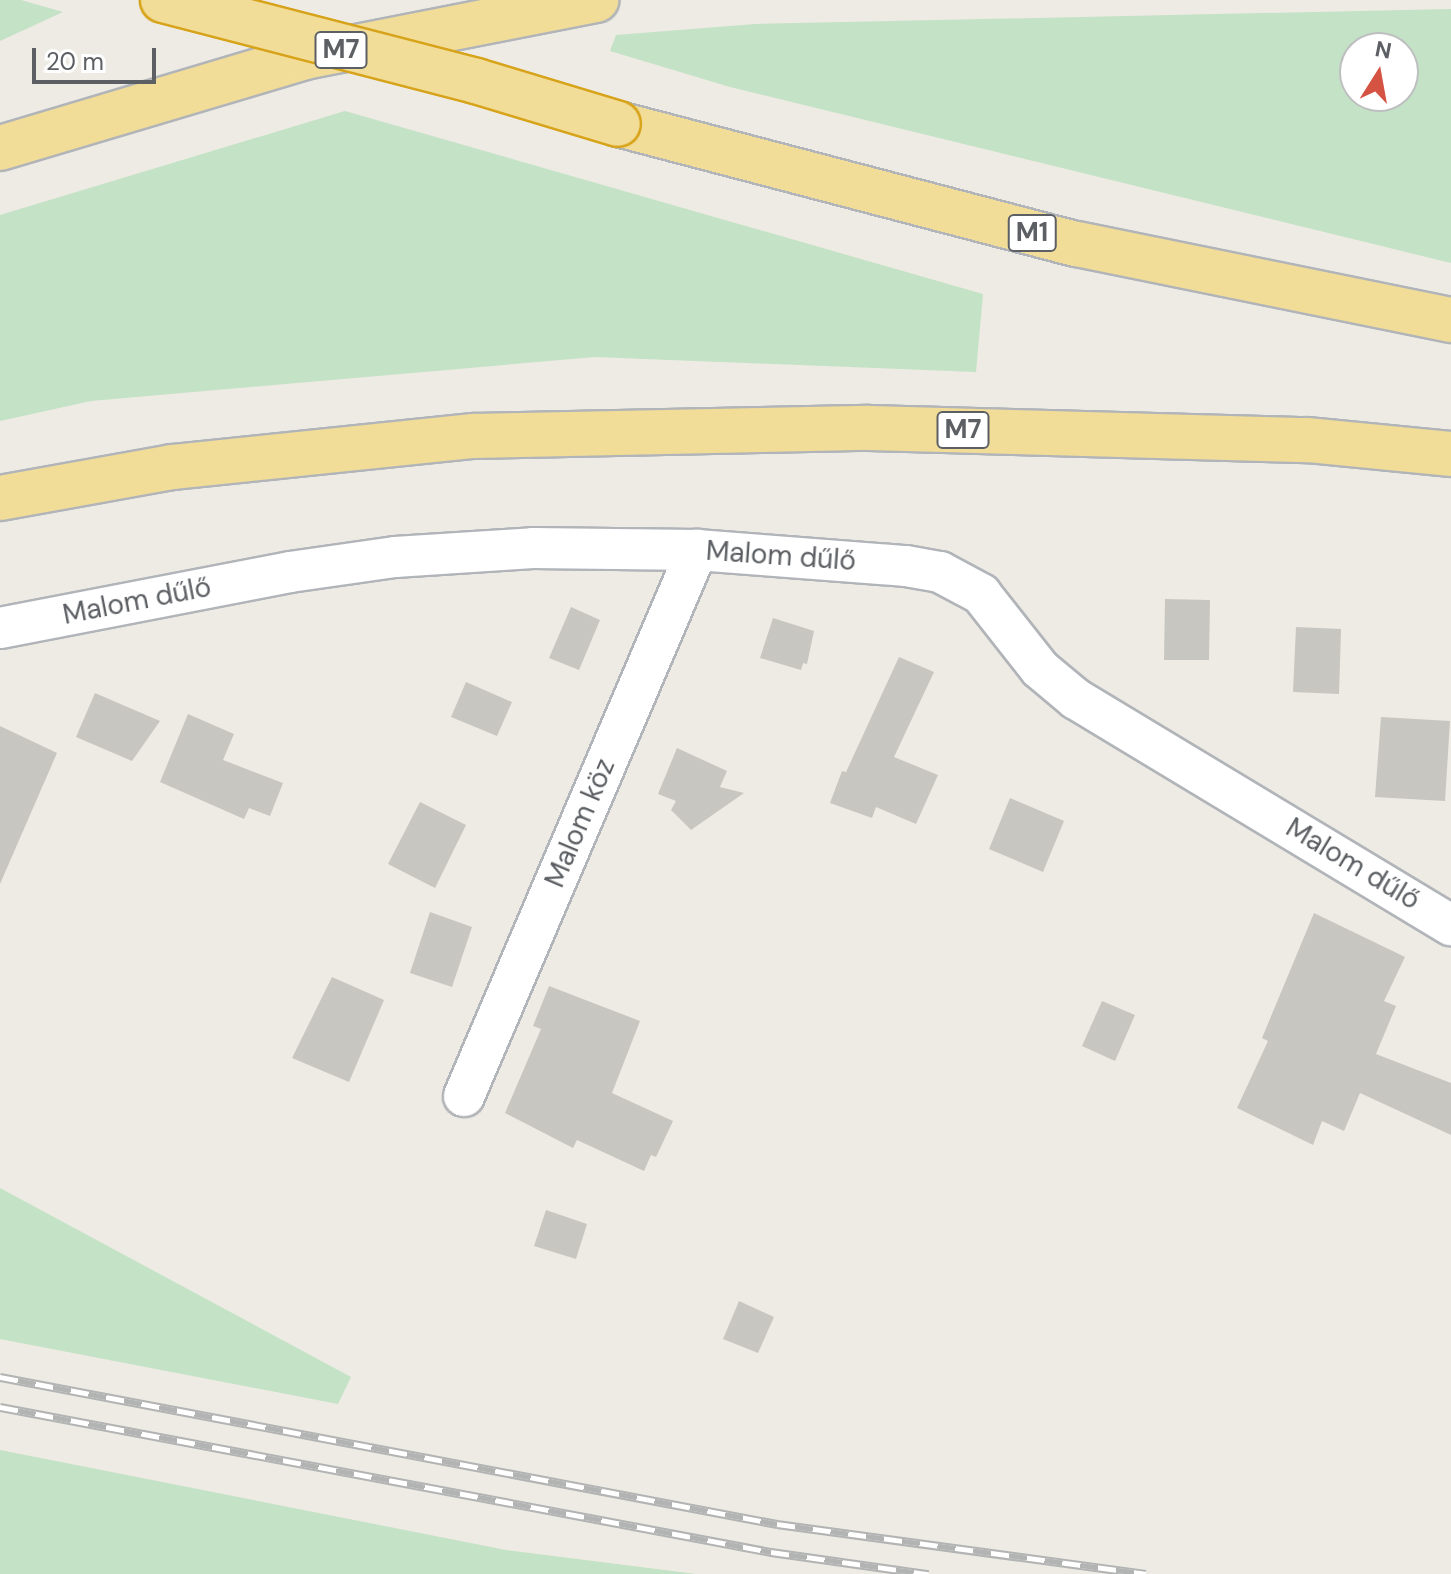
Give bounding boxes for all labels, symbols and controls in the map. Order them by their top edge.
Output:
road number: M7 [313,28,369,72]
scale bar [36,32,160,82]
north arrow [1339,32,1419,112]
text: N [1373,34,1394,66]
text: 20 m [46,46,104,77]
road number: M1 [1006,211,1058,255]
road number: M7 [935,408,991,452]
street label: Malom dűlő [705,534,857,578]
street label: Malom dűlő [60,570,214,632]
street label: Malom köz [538,754,622,892]
street label: Malom dűlő [1280,811,1426,917]

